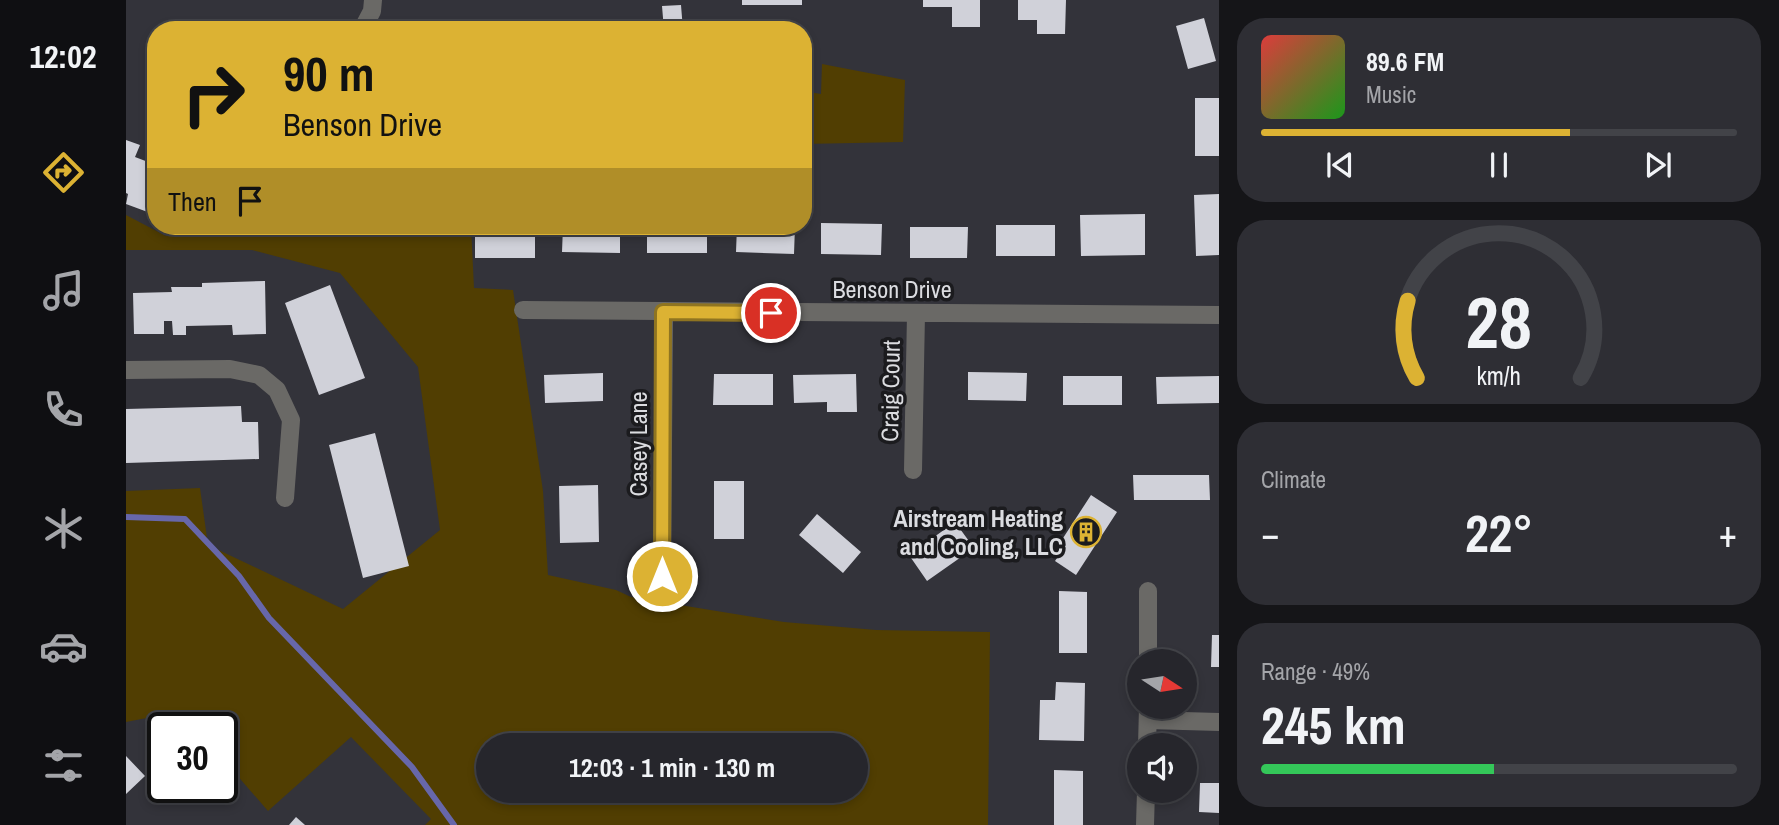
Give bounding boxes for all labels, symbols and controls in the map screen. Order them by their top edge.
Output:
text: 12:02 [29,35,97,78]
text: 90 m [283,40,375,106]
text: 89.6 FM [1366,44,1444,79]
icon: right [168,49,259,140]
text: Music [1366,79,1416,110]
text: Benson Drive [283,103,442,146]
icon: previous [1321,146,1359,184]
icon: pause [1480,146,1518,184]
icon: next [1639,146,1677,184]
icon: directions [39,148,88,197]
icon: arrive [231,182,269,220]
text: Then [168,184,217,219]
icon: music [39,266,88,315]
street label: Benson Drive [832,273,952,305]
text: 28 [1466,273,1532,371]
pin [741,283,801,343]
icon: arrive [752,294,790,332]
street label: Craig Court [873,339,907,442]
text: km/h [1477,358,1521,392]
icon: phone [39,385,88,434]
street label: Casey Lane [622,391,654,497]
text: Climate [1261,464,1326,495]
text: 22° [1465,498,1533,568]
place label: Airstream Heating and Cooling, LLC [893,502,1063,562]
icon: climate [39,504,88,553]
text: − [1261,508,1279,559]
text: + [1719,508,1737,559]
building icon: Airstream Heating and Cooling, LLC [1069,515,1103,549]
position arrow [625,539,699,613]
icon: car [39,622,88,671]
north arrow [1127,649,1197,719]
map controls [1127,649,1197,803]
text: Range · 49% [1261,656,1370,687]
text: 245 km [1261,690,1406,760]
speed limit sign: 30 [147,712,238,803]
button: sound [1127,733,1197,803]
icon: filters [39,741,88,790]
text: 12:03 · 1 min · 130 m [569,750,775,785]

